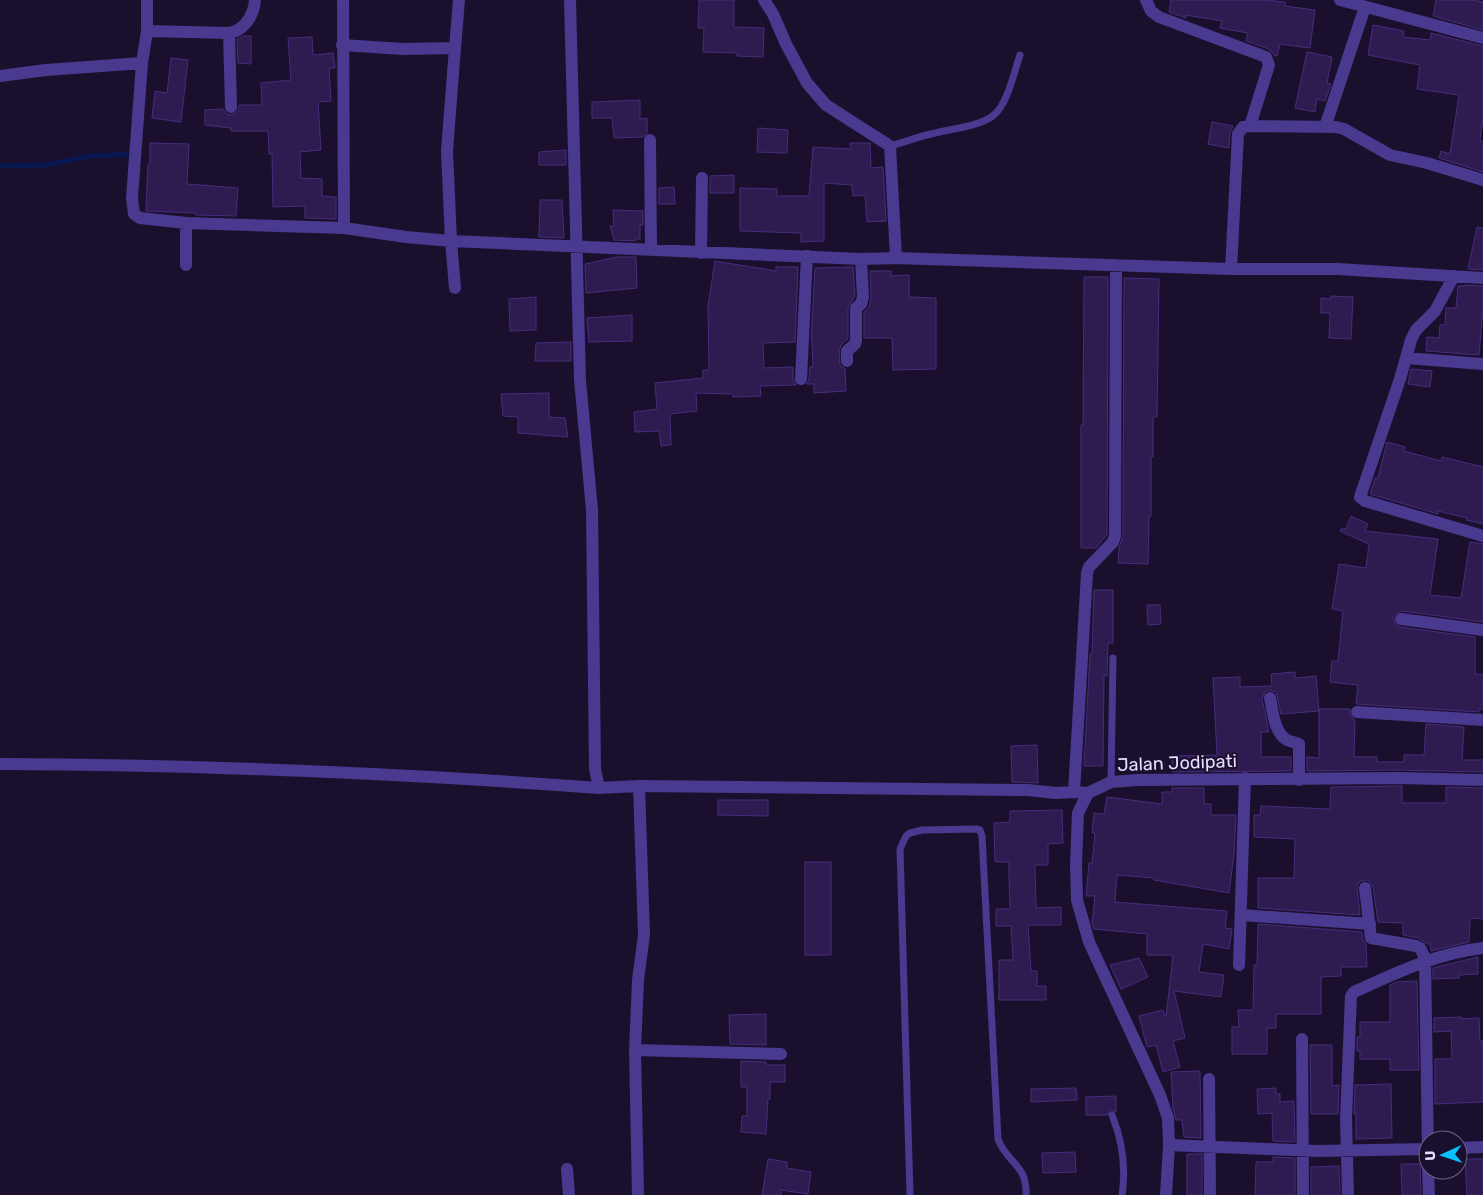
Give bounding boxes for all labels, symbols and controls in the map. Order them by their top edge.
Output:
street label: Jalan Jodipati [1117,750,1237,776]
north arrow [1418,1130,1468,1180]
text: U [1422,1150,1439,1161]

